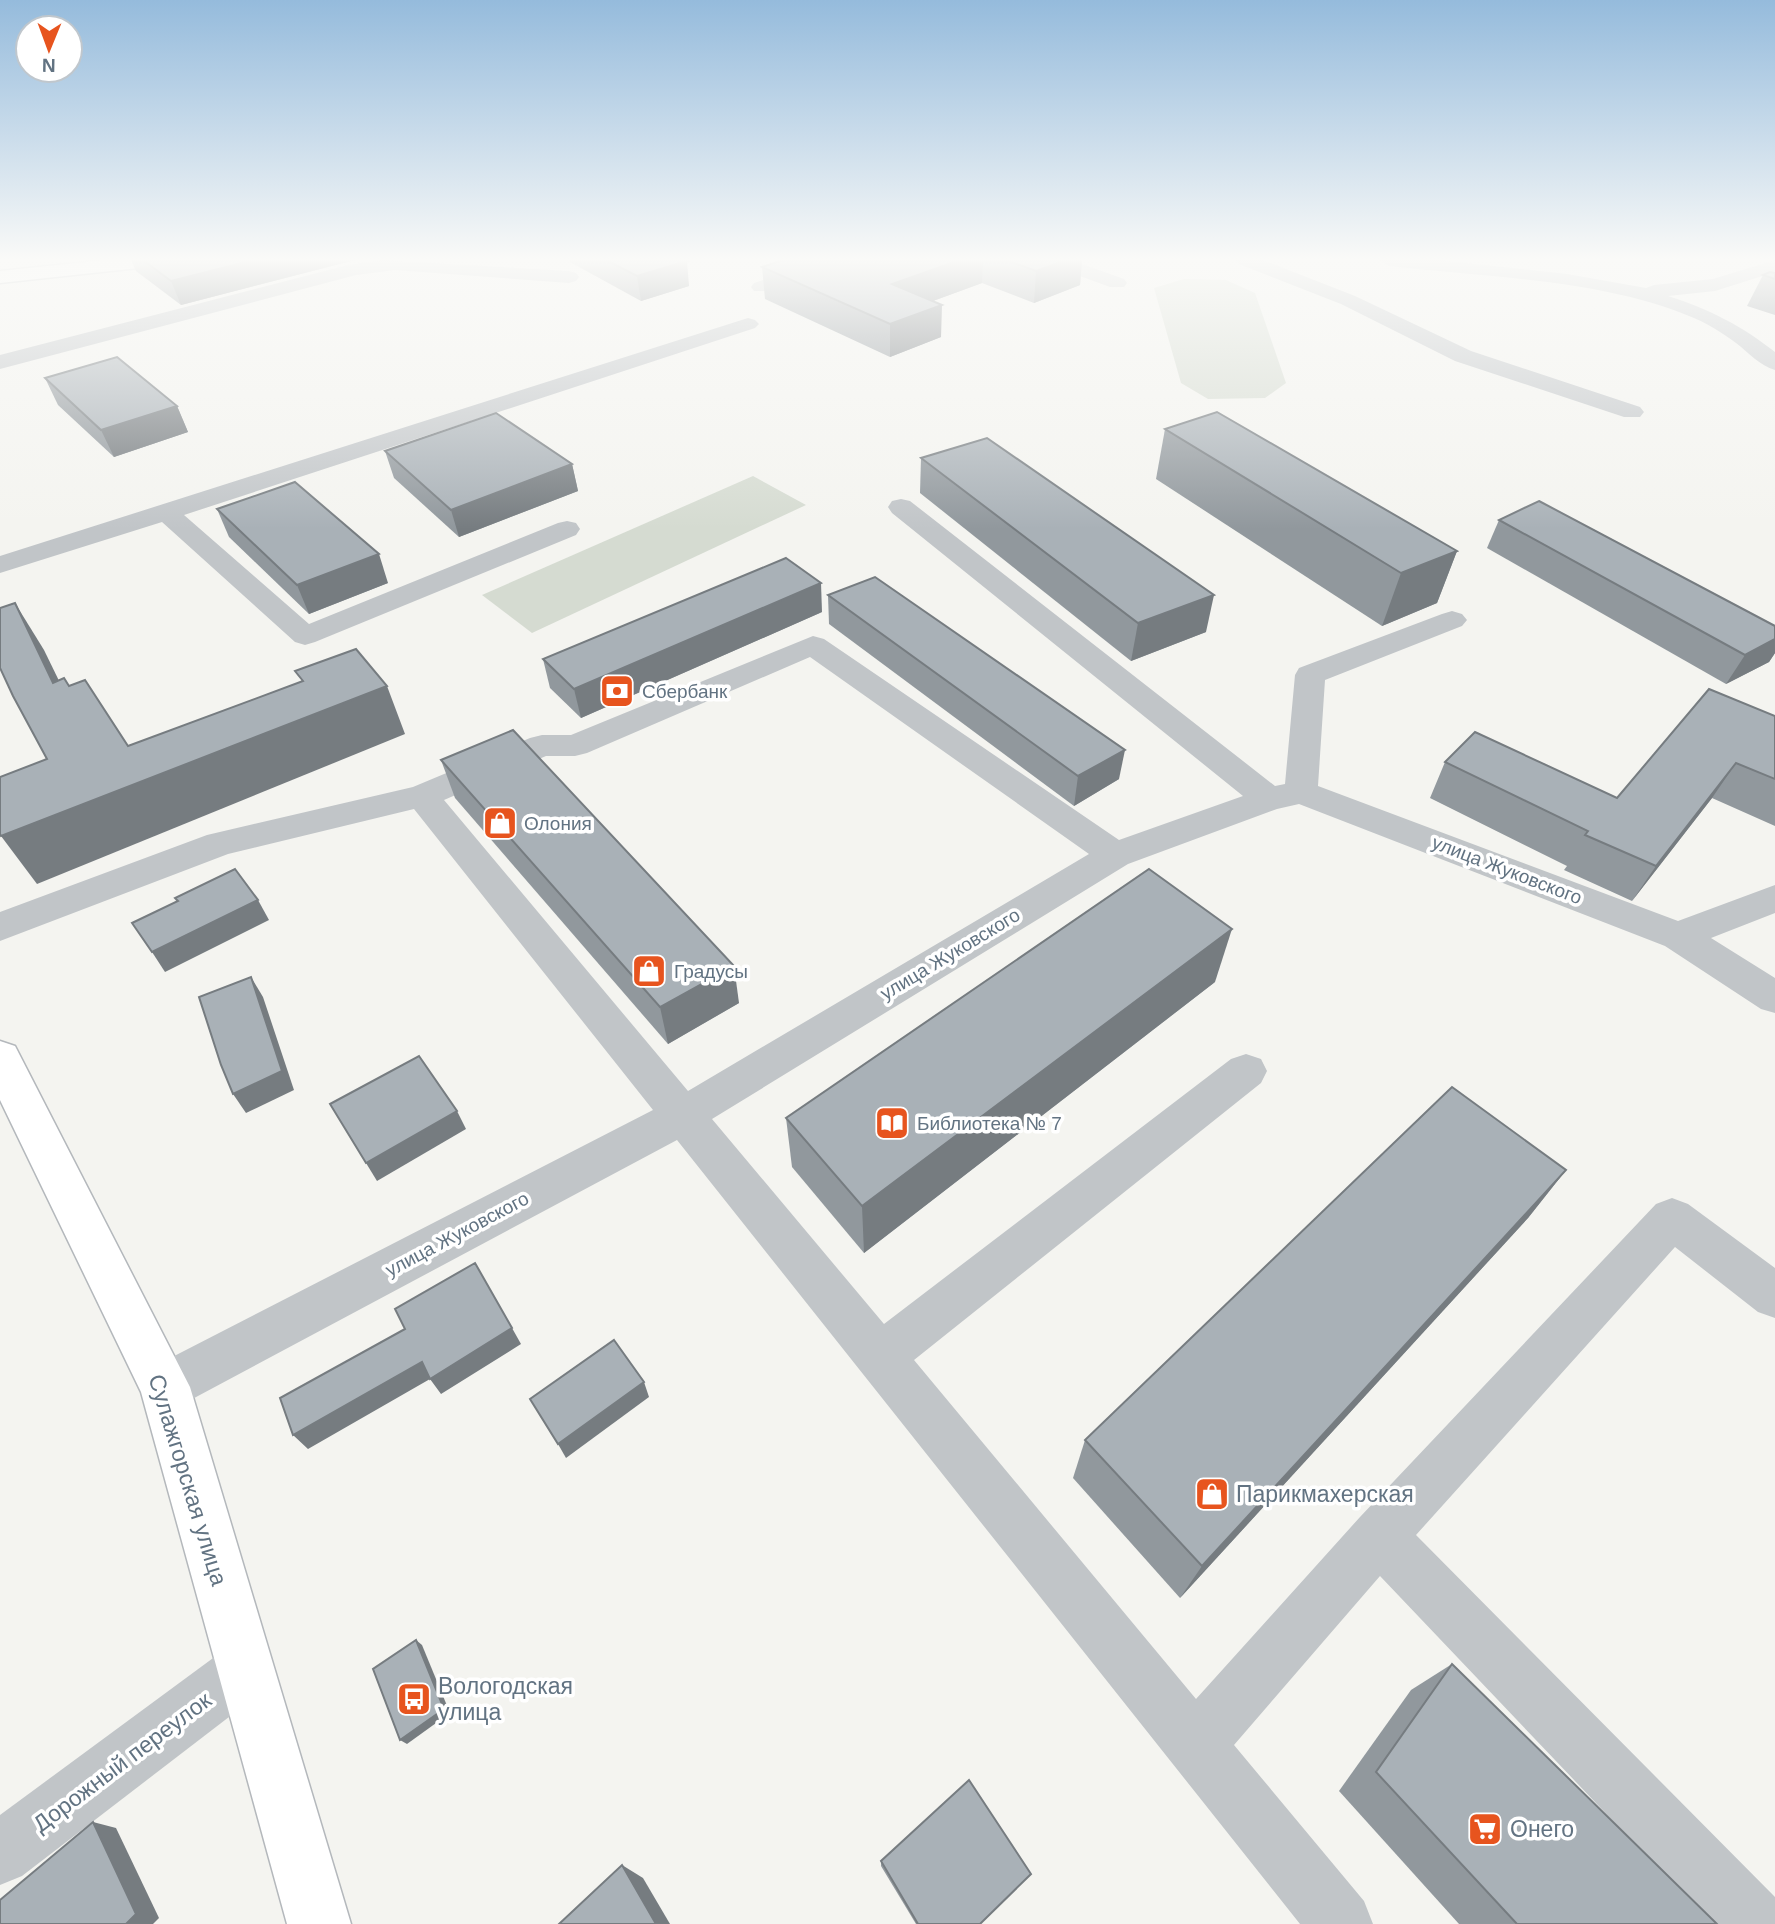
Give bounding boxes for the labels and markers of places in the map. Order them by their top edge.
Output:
bank icon: Сбербанк [598,672,636,710]
place label: Сбербанк [642,681,728,702]
shop icon: Олония [481,804,519,842]
place label: Олония [524,813,592,834]
shop icon: Градусы [630,952,668,990]
place label: Градусы [674,961,748,982]
library icon: Библиотека № 7 [873,1104,911,1142]
place label: Библиотека № 7 [917,1113,1062,1134]
shop icon: Парикмахерская [1193,1475,1231,1513]
place label: Парикмахерская [1236,1481,1414,1507]
place label: Вологодская улица [438,1673,573,1725]
bus stop icon: Вологодская улица [395,1680,433,1718]
supermarket icon: Онего [1466,1810,1504,1848]
place label: Онего [1510,1816,1574,1842]

